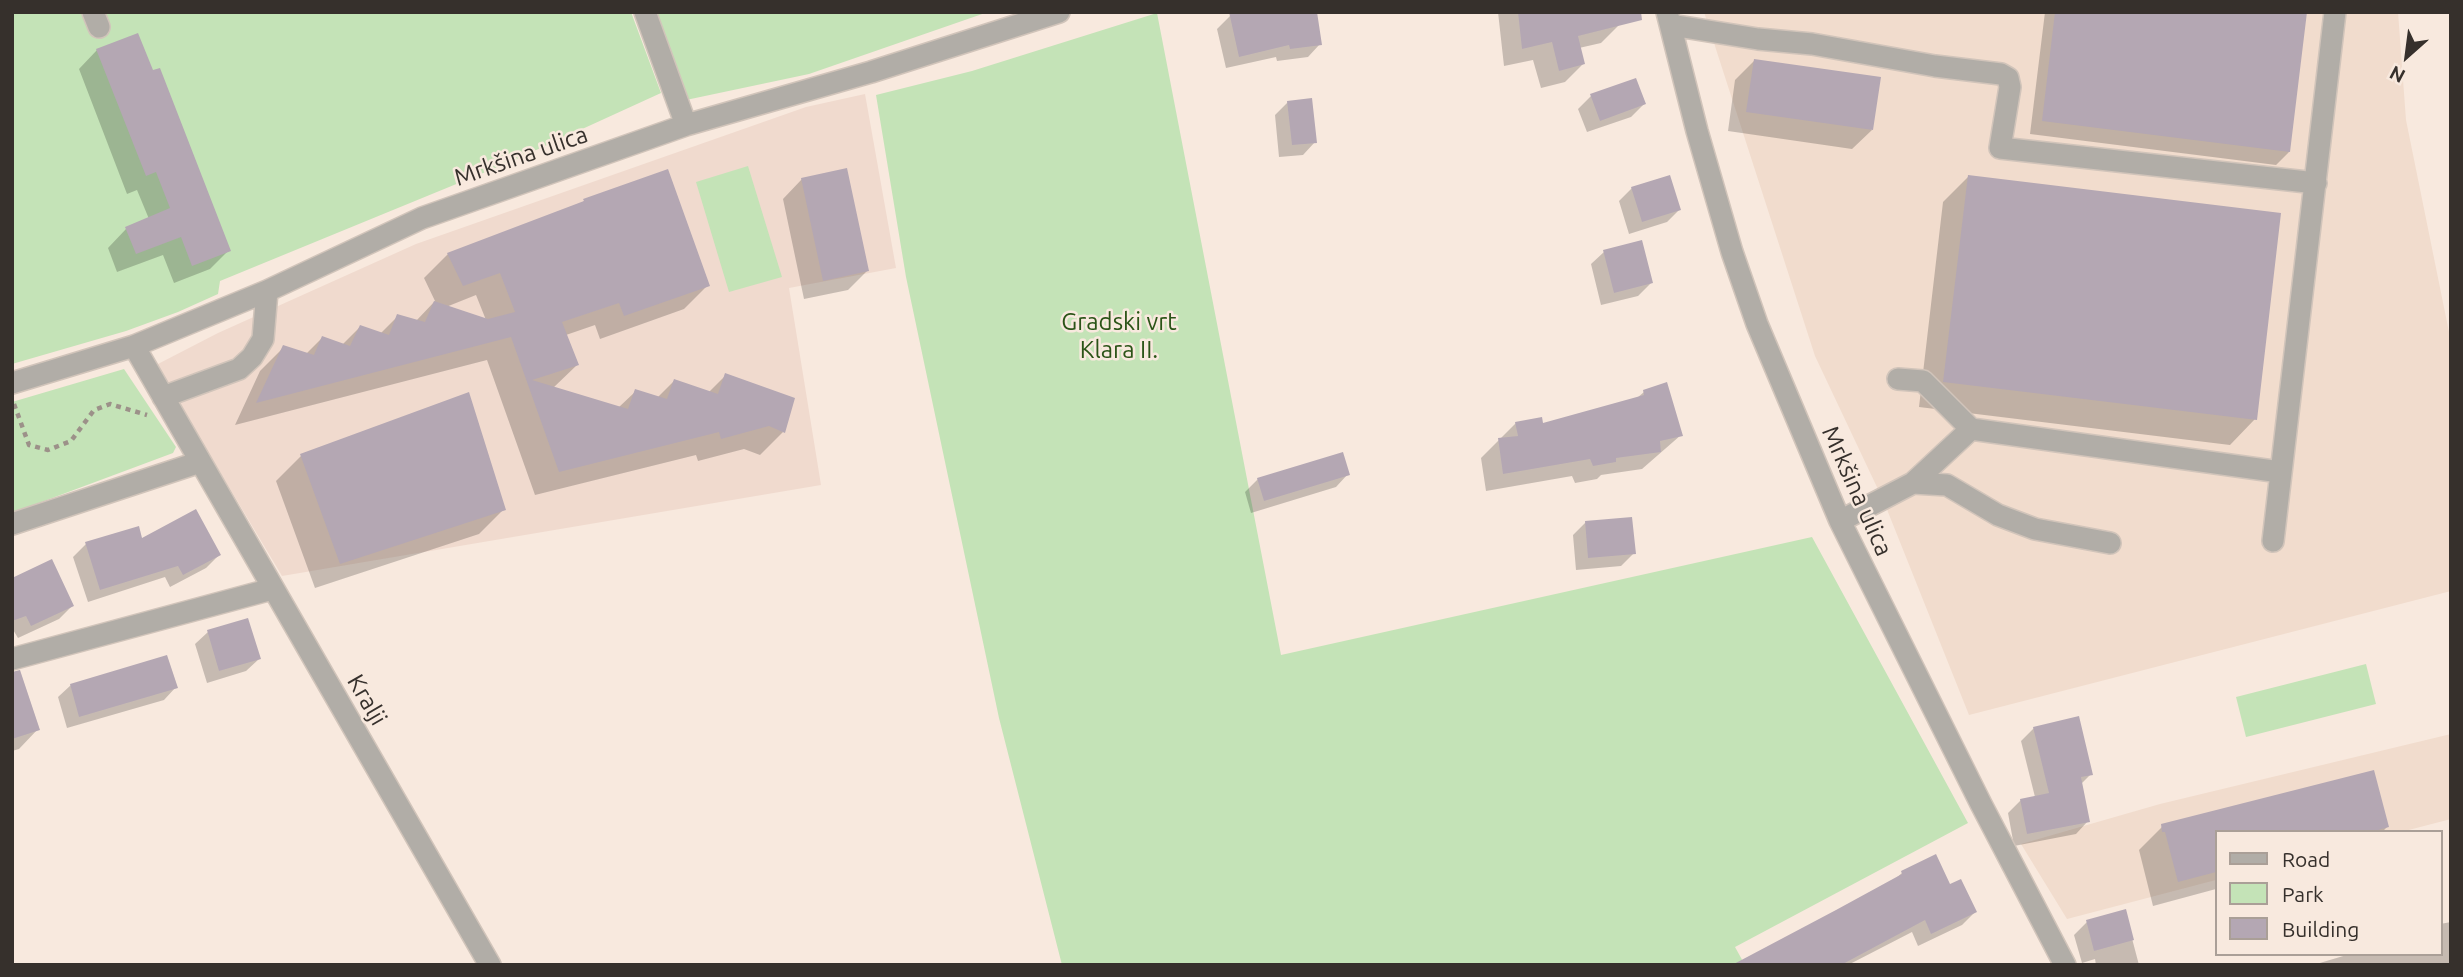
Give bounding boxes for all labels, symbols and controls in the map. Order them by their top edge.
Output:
north arrow [2372,21,2442,91]
text: N [2386,61,2409,88]
street label: Mrkšina ulica [451,120,591,192]
park label: Gradski vrt Klara II. [1061,308,1177,364]
street label: Mrkšina ulica [1816,422,1898,560]
street label: Kralji [341,669,393,731]
legend [2214,830,2442,956]
text: Road [2282,847,2330,871]
text: Park [2282,882,2324,906]
text: Building [2282,917,2359,941]

